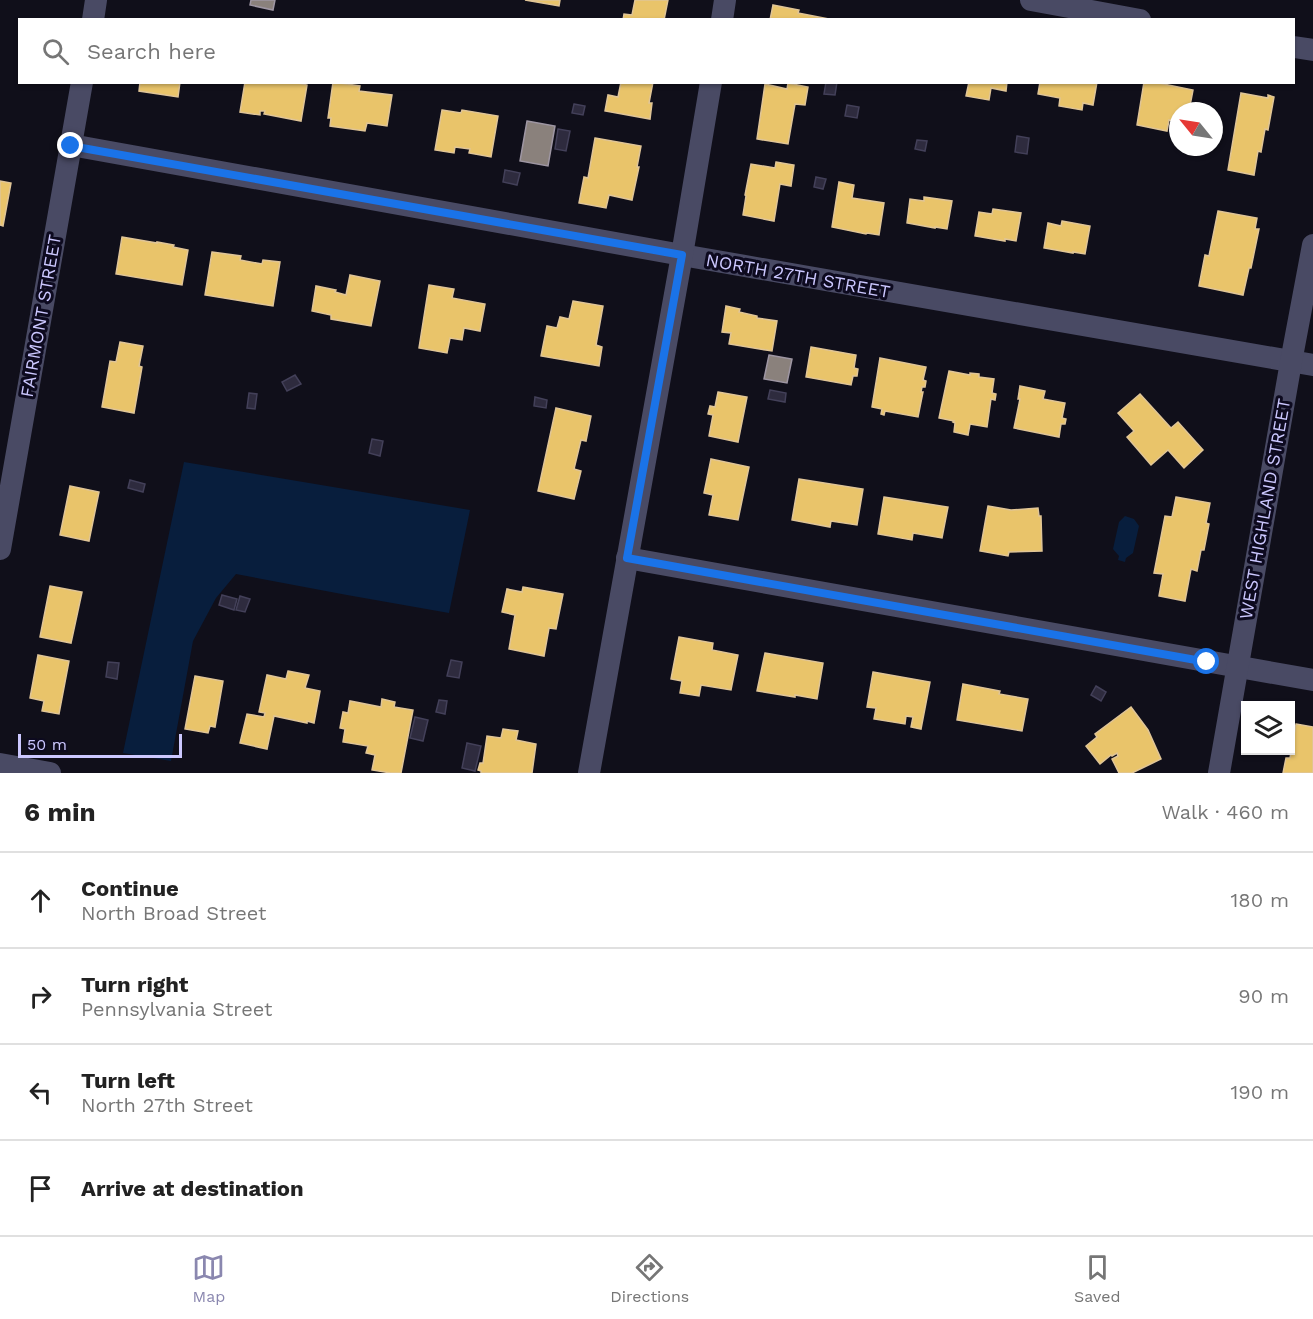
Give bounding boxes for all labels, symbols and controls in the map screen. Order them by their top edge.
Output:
search box [18,18,1295,84]
icon: search [39,35,72,68]
text: Search here [87,39,216,64]
north arrow [1169,102,1223,156]
route end [57,132,83,158]
street label: FAIRMONT STREET [16,233,65,399]
street label: NORTH 27TH STREET [704,249,892,302]
street label: WEST HIGHLAND STREET [1235,397,1294,621]
route start [1193,648,1219,674]
map controls [1241,701,1295,755]
button: layers [1241,701,1295,755]
scale bar [18,731,182,758]
text: 50 m [27,735,67,754]
text: 6 min [24,797,96,827]
text: Walk · 460 m [1161,800,1289,824]
text: Continue [81,876,179,901]
icon: ahead [24,884,57,917]
text: 180 m [1231,888,1289,912]
text: North Broad Street [81,901,266,925]
text: Turn right [81,972,188,997]
icon: right [24,980,57,1013]
text: 90 m [1238,984,1289,1008]
text: Pennsylvania Street [81,997,272,1021]
text: Turn left [81,1068,175,1093]
icon: left [24,1076,57,1109]
text: 190 m [1231,1080,1289,1104]
text: North 27th Street [81,1093,253,1117]
icon: arrive [24,1172,57,1205]
text: Arrive at destination [81,1176,304,1201]
tab: Map [192,1251,225,1306]
tab: Directions [610,1251,689,1306]
tab: Saved [1074,1251,1121,1306]

